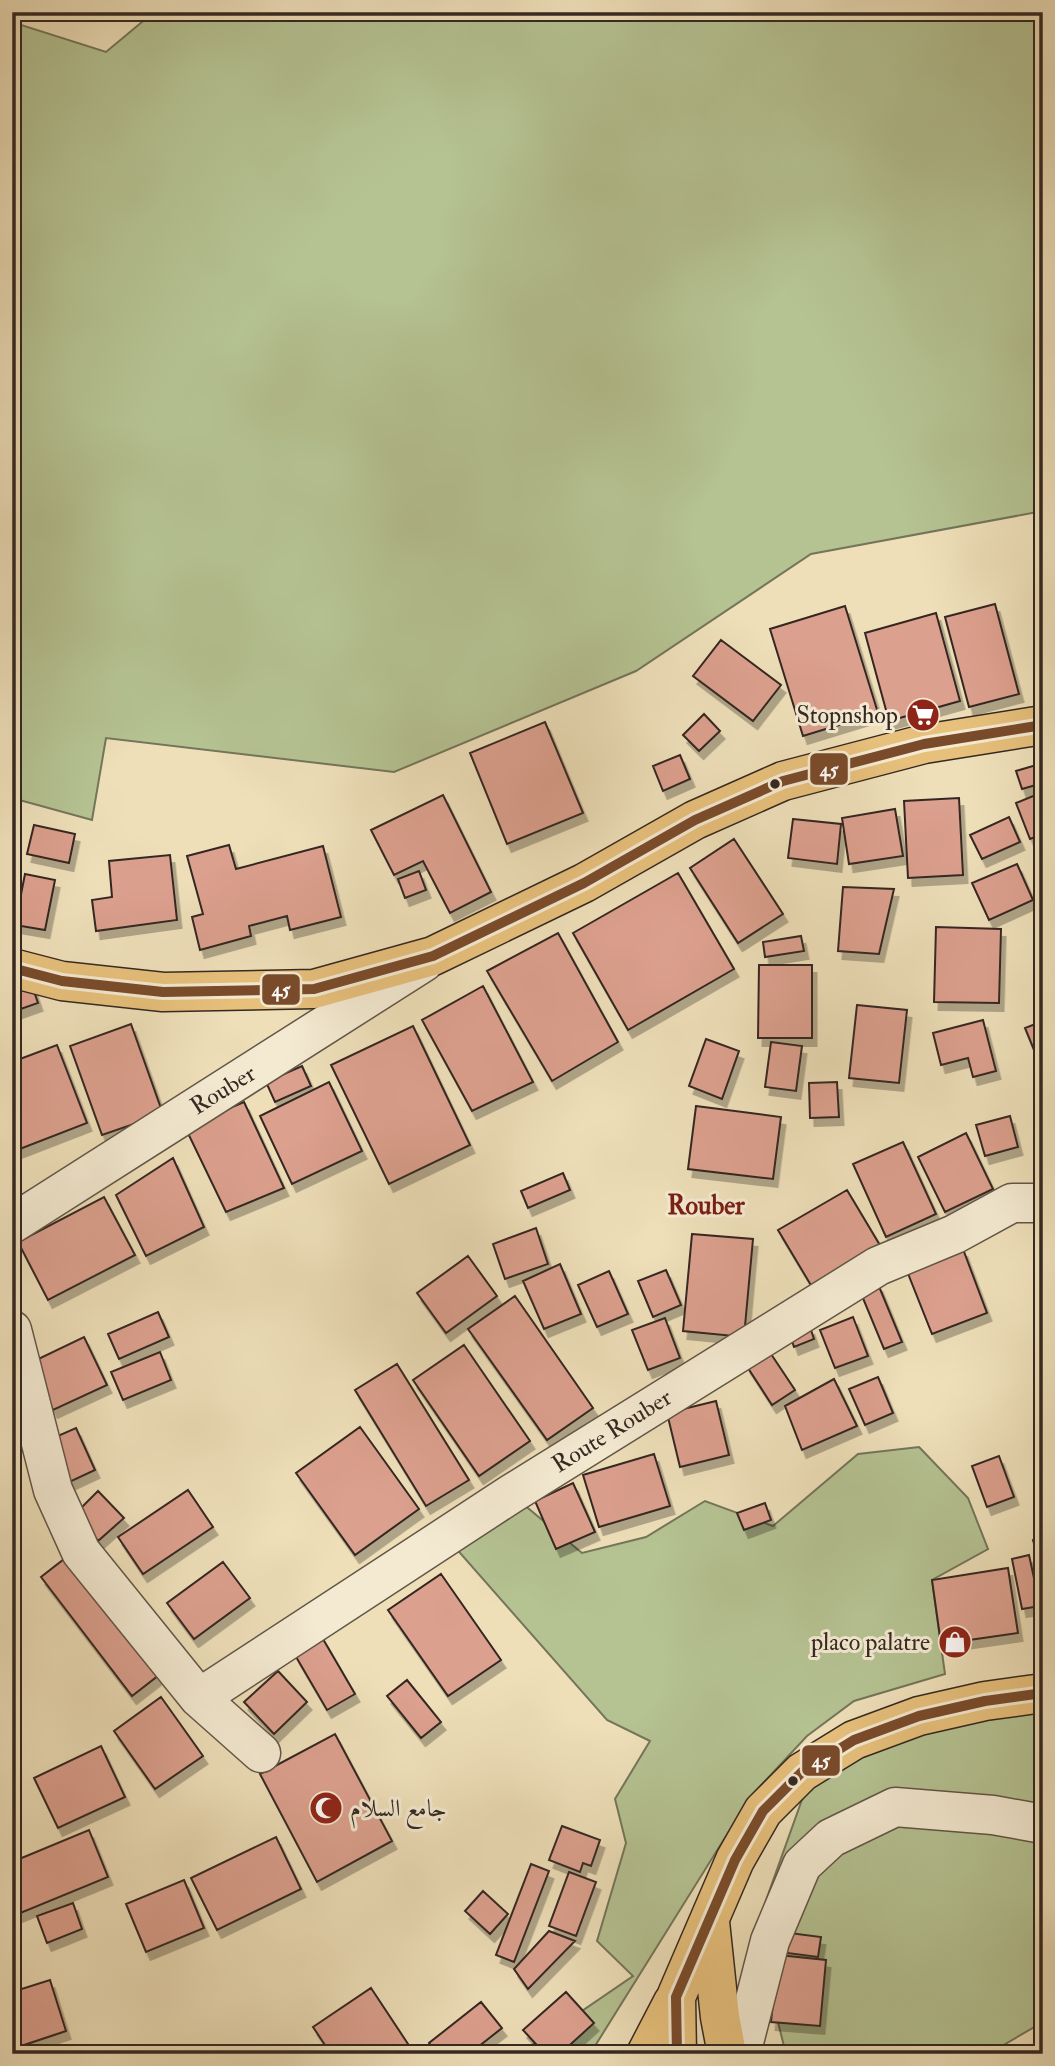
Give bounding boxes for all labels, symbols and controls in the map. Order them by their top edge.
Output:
supermarket icon: Stopnshop [904,696,942,734]
place label: Stopnshop [796,700,898,731]
line badge: 45 [809,752,849,786]
text: 45 [819,758,839,782]
unlabelled marker [768,777,782,791]
line badge: 45 [261,973,301,1006]
text: 45 [271,978,291,1002]
street label: Rouber [184,1058,262,1122]
district label: Rouber [667,1190,745,1222]
street label: Route Rouber [546,1382,678,1480]
shop icon: placo palatre [936,1623,974,1661]
place label: placo palatre [810,1627,930,1658]
line badge: 45 [801,1744,841,1777]
text: 45 [811,1749,831,1773]
unlabelled marker [786,1774,800,1788]
mosque icon: جامع السلام [307,1789,345,1827]
place label: جامع السلام [350,1793,447,1830]

